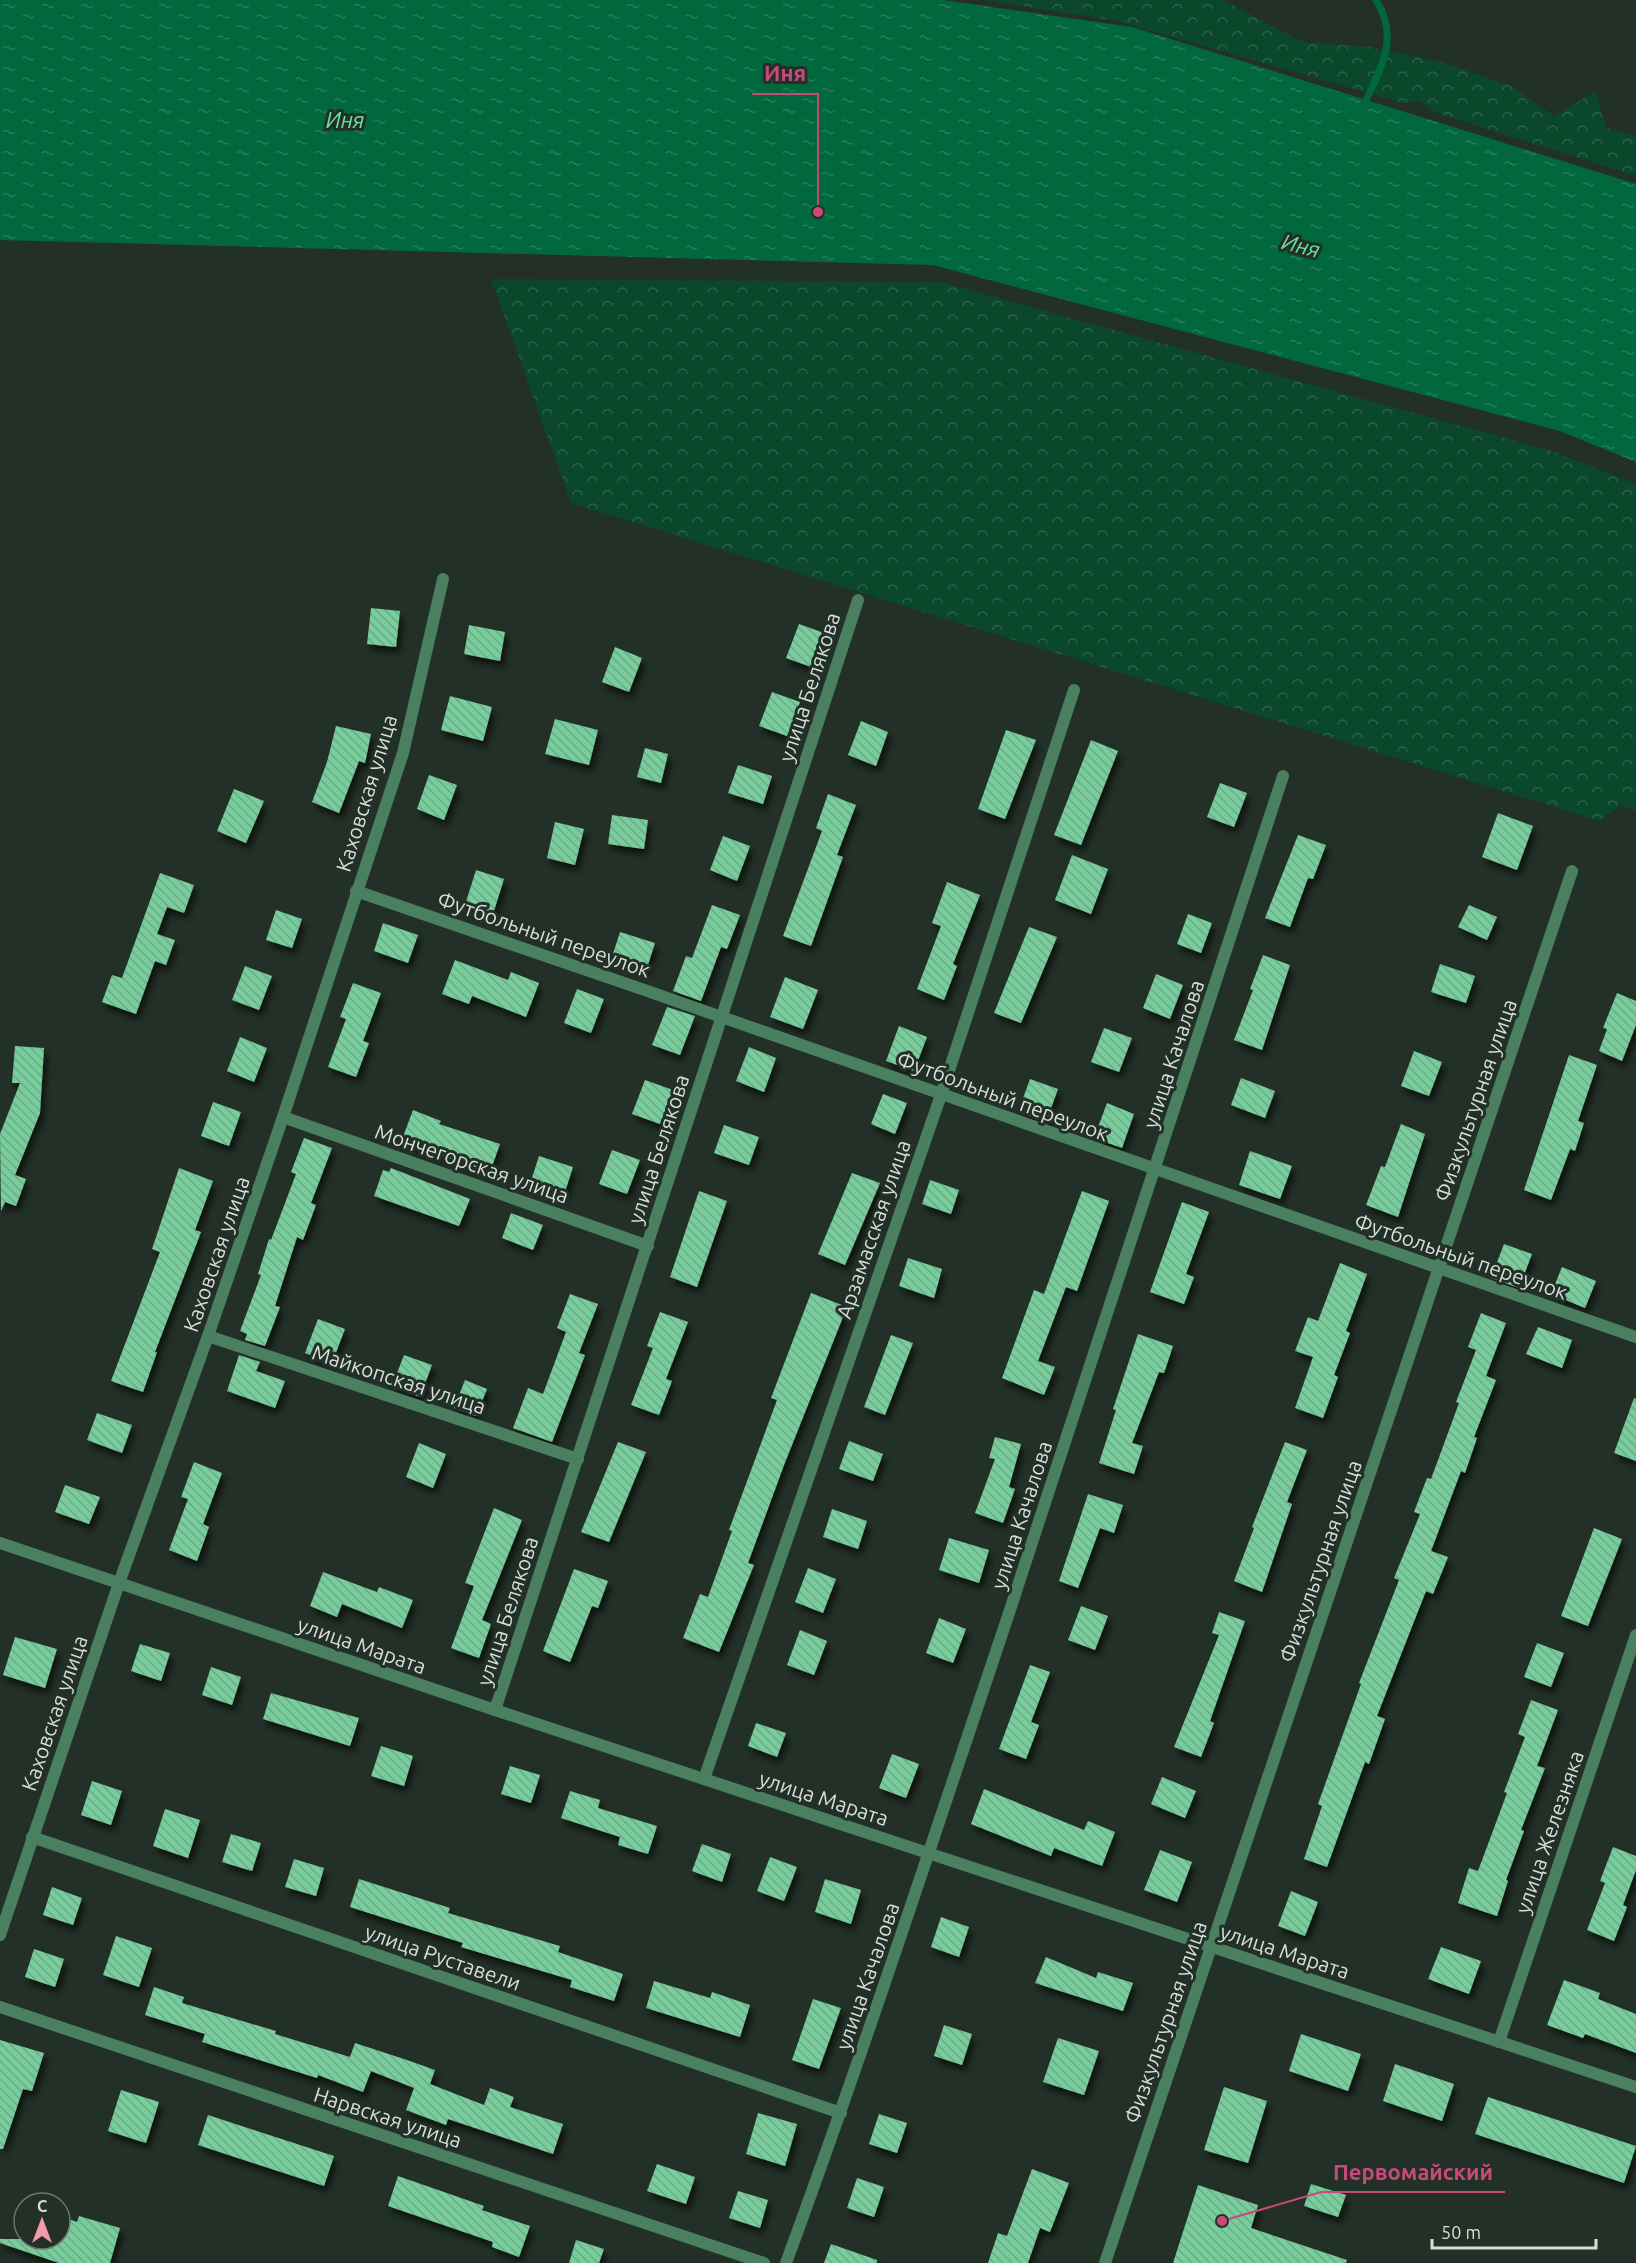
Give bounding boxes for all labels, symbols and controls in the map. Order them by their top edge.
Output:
callout: Иня [752,54,818,94]
text: Иня [764,60,806,85]
water label: Иня [326,107,364,132]
water label: Иня [1279,228,1323,262]
street label: улица Белякова [774,609,844,765]
street label: Каховская улица [331,712,401,874]
street label: Футбольный переулок [434,886,654,982]
street label: улица Качалова [1138,977,1208,1131]
street label: Физкультурная улица [1429,996,1521,1204]
street label: Футбольный переулок [894,1047,1112,1146]
street label: улица Белякова [623,1071,693,1227]
street label: Мончегорская улица [372,1119,572,1207]
street label: Арзамасская улица [831,1136,915,1322]
street label: Каховская улица [178,1173,254,1335]
street label: Футбольный переулок [1351,1208,1571,1304]
street label: Майкопская улица [309,1340,489,1418]
street label: улица Качалова [986,1438,1056,1592]
street label: Физкультурная улица [1274,1457,1366,1665]
street label: улица Белякова [472,1533,542,1689]
street label: улица Марата [294,1612,430,1678]
street label: Каховская улица [16,1632,92,1794]
street label: улица Железняка [1510,1747,1588,1917]
street label: улица Марата [756,1766,892,1830]
street label: улица Качалова [830,1899,904,2053]
street label: Физкультурная улица [1119,1918,1211,2126]
street label: улица Руставели [362,1919,524,1995]
street label: улица Марата [1217,1919,1353,1983]
street label: Нарвская улица [311,2082,465,2152]
callout: Первомайский [1321,2152,1505,2192]
text: Первомайский [1333,2159,1493,2184]
north arrow [12,2191,72,2251]
text: С [37,2197,47,2215]
scale bar [1432,2212,1596,2250]
text: 50 m [1441,2222,1481,2242]

